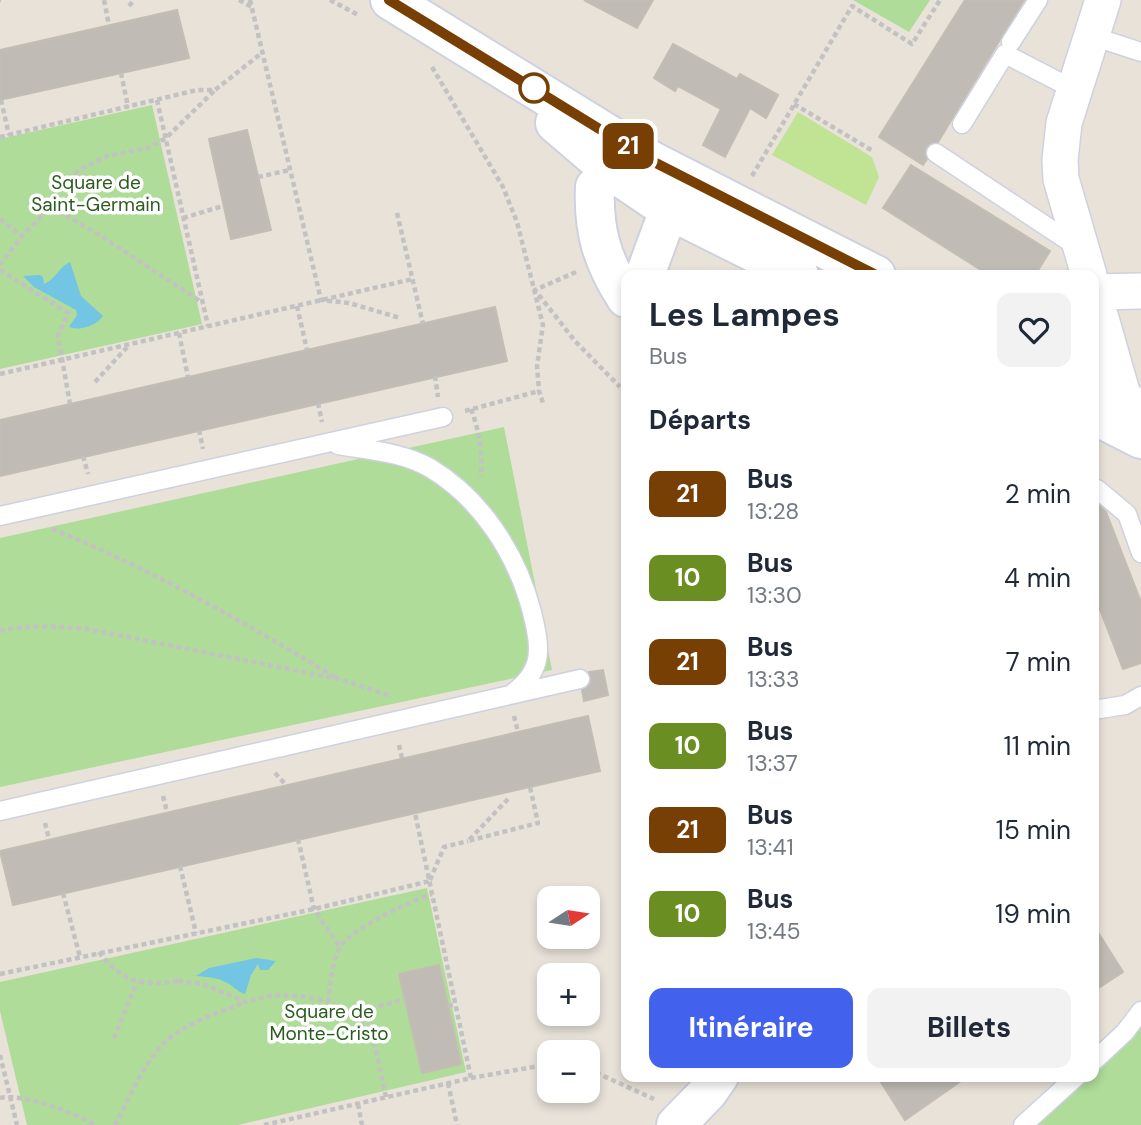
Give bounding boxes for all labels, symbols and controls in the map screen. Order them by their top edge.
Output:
unlabelled marker [519,73,549,103]
line badge: 21 [596,123,660,169]
text: 21 [617,130,639,161]
park label: Square de Saint-Germain [31,170,161,217]
text: Les Lampes [649,293,840,336]
button: heart [997,293,1071,367]
text: Bus [649,341,688,371]
text: Départs [649,403,751,437]
text: Bus [747,462,793,496]
text: 2 min [1005,477,1071,511]
text: 21 [676,478,699,509]
text: 13:28 [747,496,799,526]
text: Bus [747,546,793,580]
text: 4 min [1004,561,1071,595]
text: 10 [675,562,700,593]
text: 13:30 [747,580,802,610]
text: Bus [747,630,793,664]
text: 7 min [1006,645,1071,679]
text: 21 [676,646,699,677]
text: 13:33 [747,664,800,694]
text: Bus [747,714,793,748]
text: 11 min [1004,729,1071,763]
text: 10 [675,730,700,761]
text: 13:37 [747,748,798,778]
text: Bus [747,798,793,832]
text: 15 min [996,813,1071,847]
text: 21 [676,814,699,845]
text: 13:41 [747,832,794,862]
text: Bus [747,882,793,916]
north arrow [537,886,600,948]
map controls [537,886,600,1103]
text: 19 min [995,897,1071,931]
text: 10 [675,898,700,929]
text: 13:45 [747,916,800,946]
button: + [537,963,600,1026]
button: Itinéraire [649,988,853,1068]
button: Billets [867,988,1071,1068]
park label: Square de Monte-Cristo [269,999,389,1046]
button: − [537,1040,600,1103]

